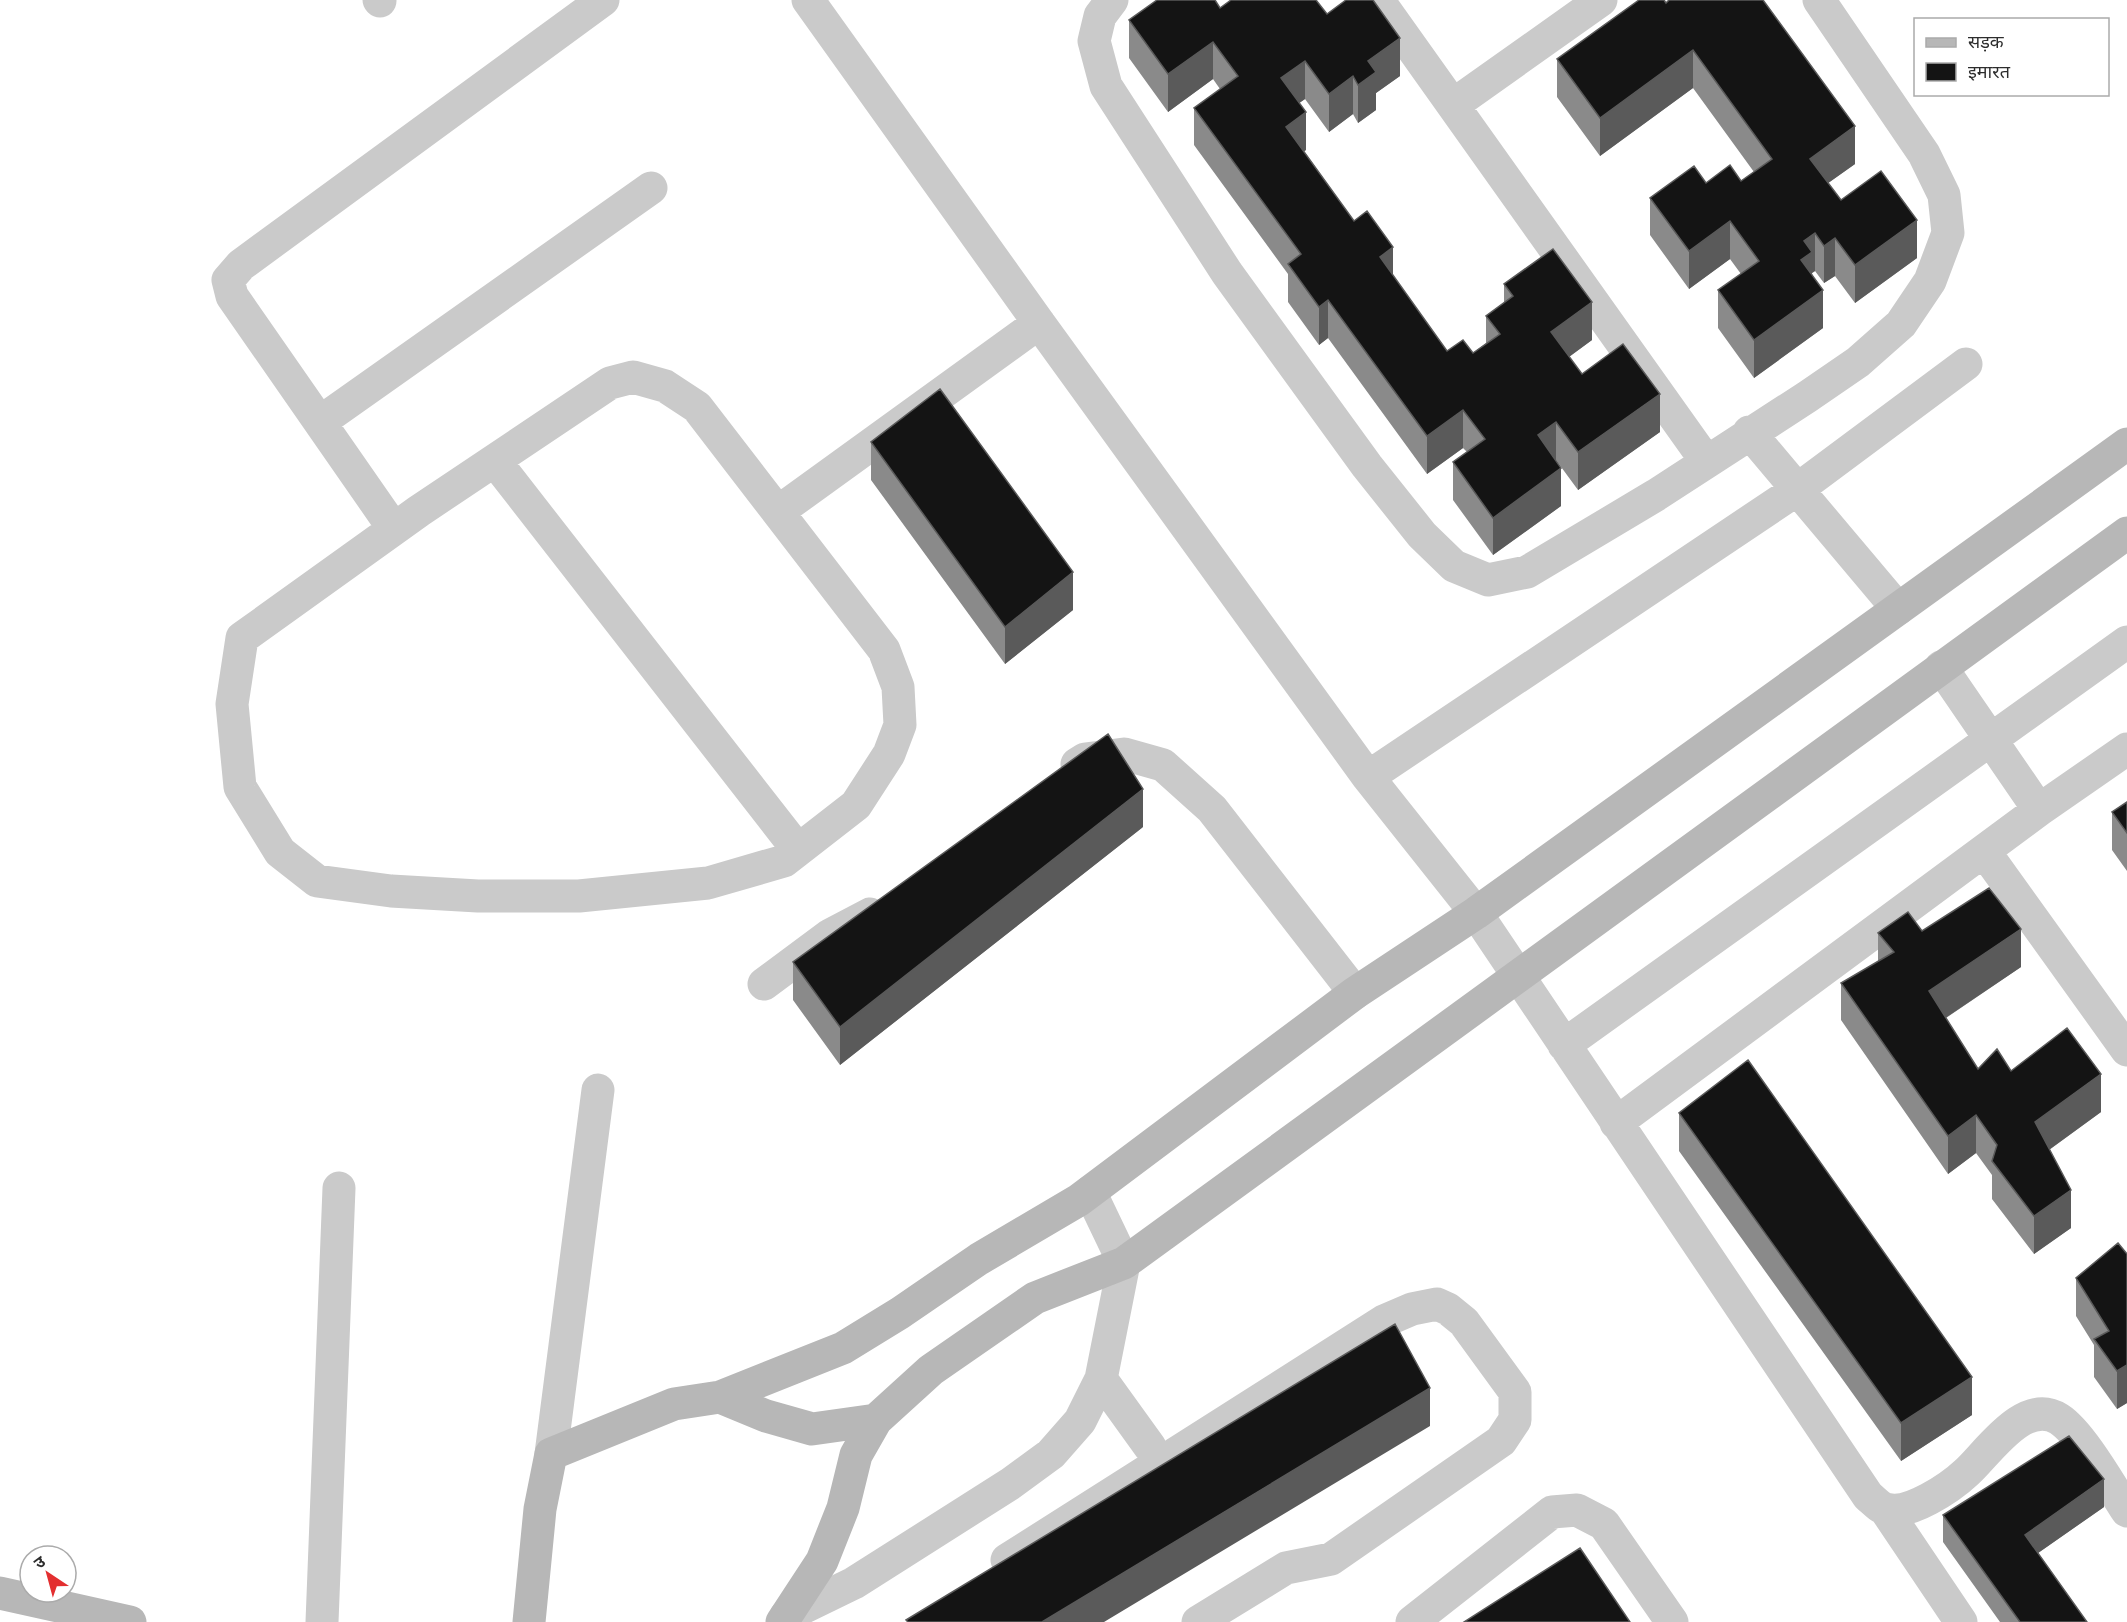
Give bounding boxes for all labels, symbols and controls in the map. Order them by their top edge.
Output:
legend [1914,18,2109,96]
text: सड़क [1968,29,2005,53]
text: इमारत [1968,59,2011,83]
north arrow [18,1544,78,1604]
text: उ [29,1550,50,1574]

